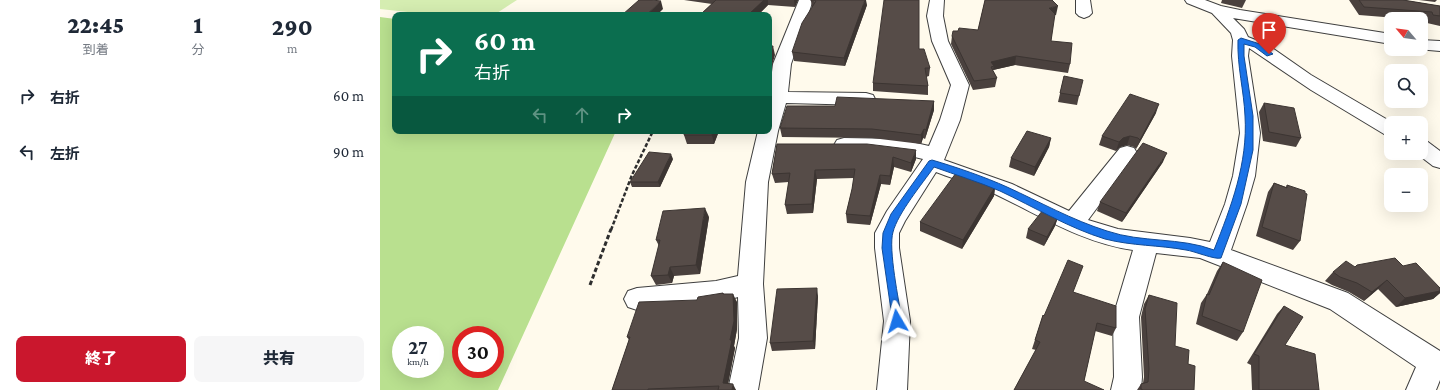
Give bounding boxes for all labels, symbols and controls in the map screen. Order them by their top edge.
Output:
text: 22:45 [67,11,124,38]
text: 1 [193,11,203,38]
north arrow [1384,12,1428,56]
map controls [1384,12,1428,212]
text: 290 [272,13,313,40]
pin [1252,13,1286,54]
icon: arrive [1258,19,1280,41]
text: 60 m [474,25,535,56]
icon: right [408,28,460,80]
text: m [287,41,297,56]
text: 到着 [83,42,109,57]
text: 分 [192,42,205,57]
text: 右折 [474,63,510,83]
button: search [1384,64,1428,108]
icon: right [16,85,38,107]
text: 60 m [333,88,364,104]
text: 右折 [50,90,80,106]
icon: left [529,104,551,126]
icon: ahead [571,104,593,126]
icon: right [613,104,635,126]
button: + [1384,116,1428,160]
icon: left [16,141,38,163]
text: 90 m [333,144,364,160]
text: 左折 [50,146,80,162]
button: − [1384,168,1428,212]
position arrow [876,300,918,342]
speed limit sign: 30 [452,326,504,378]
button: 終了 [16,336,186,382]
button: 共有 [194,336,364,382]
text: 27 [408,336,428,358]
text: km/h [407,356,429,367]

